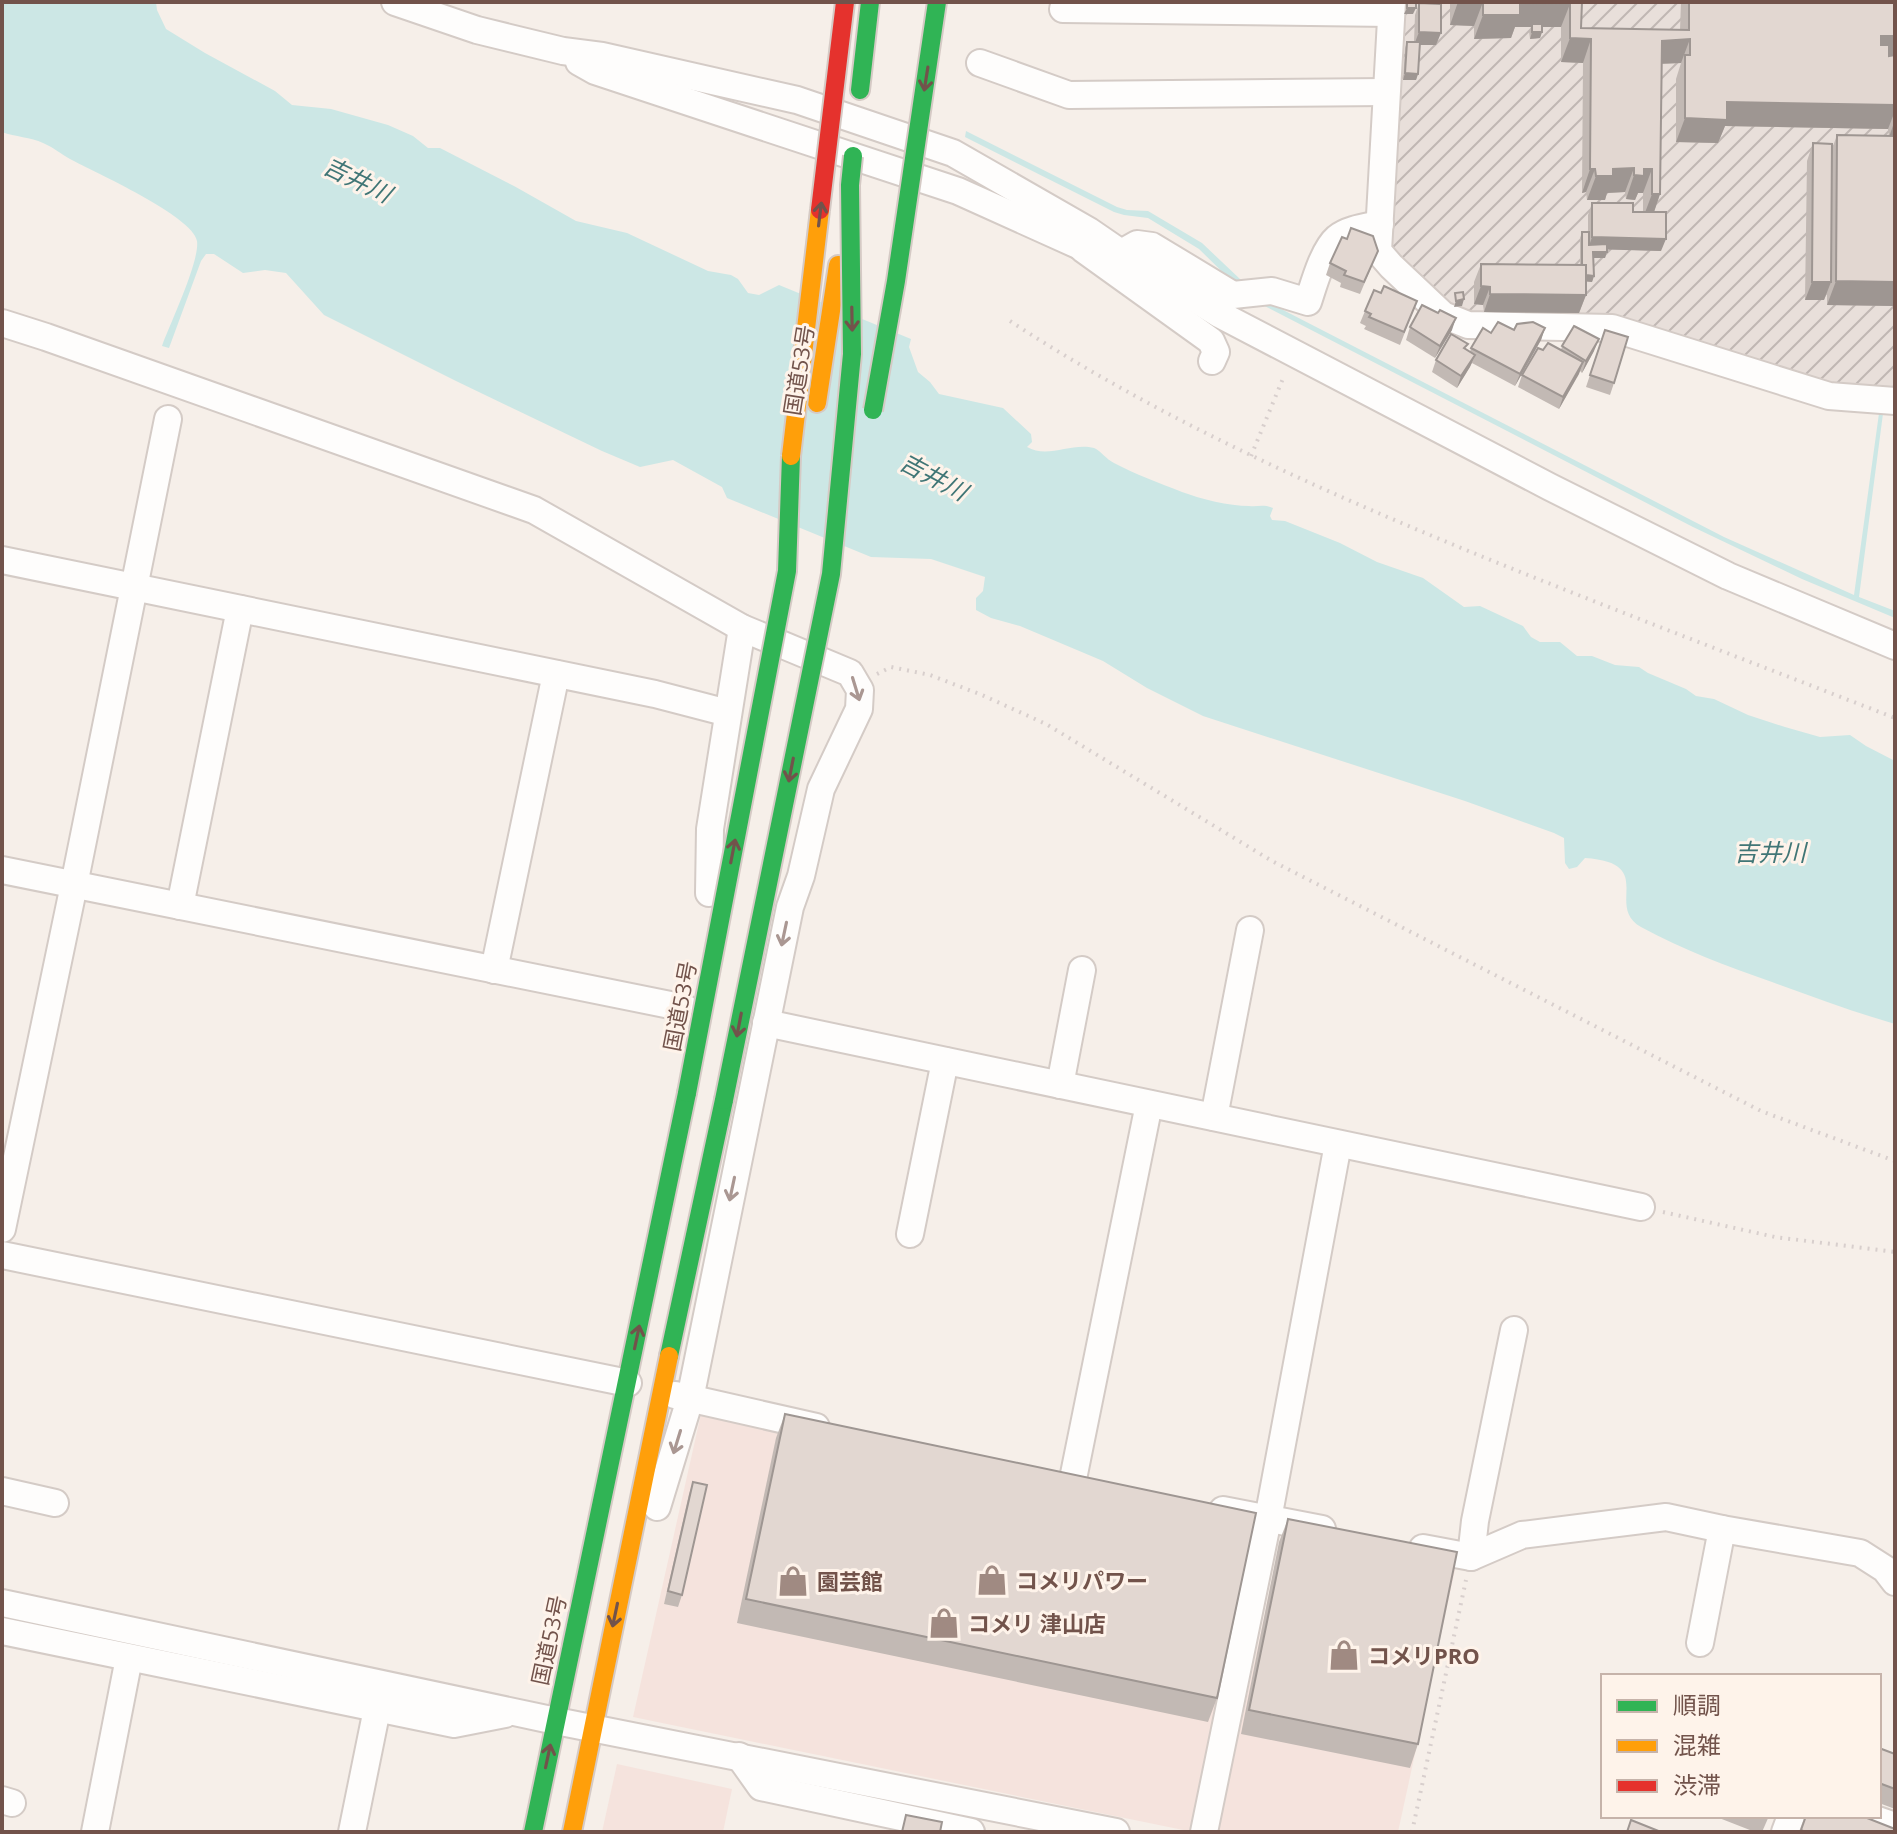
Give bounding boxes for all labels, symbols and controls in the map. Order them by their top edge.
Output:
one-way arrow [918,66,933,91]
water label: 吉井川 [318,148,400,211]
one-way arrow [812,201,827,228]
one-way arrow [844,305,860,332]
street label: 国道53号 [776,323,820,417]
water label: 吉井川 [894,445,976,509]
one-way arrow [850,676,864,701]
one-way arrow [783,757,798,783]
water label: 吉井川 [1734,835,1809,868]
one-way arrow [727,839,742,865]
one-way arrow [776,921,791,946]
street label: 国道53号 [656,958,702,1054]
one-way arrow [731,1012,746,1037]
one-way arrow [724,1175,739,1201]
one-way arrow [630,1325,645,1350]
one-way arrow [669,1429,684,1455]
shop icon: コメリパワー [975,1563,1009,1597]
shop icon: 園芸館 [776,1564,810,1598]
place label: コメリパワー [1016,1565,1148,1595]
place label: 園芸館 [817,1566,883,1596]
street label: 国道53号 [524,1592,572,1688]
one-way arrow [607,1601,622,1627]
shop icon: コメリ 津山店 [927,1606,961,1640]
place label: コメリ 津山店 [968,1608,1106,1638]
shop icon: コメリPRO [1327,1638,1361,1672]
place label: コメリPRO [1368,1640,1480,1670]
legend [1601,1674,1881,1818]
text: 順調 [1673,1688,1721,1721]
text: 混雑 [1673,1728,1721,1761]
one-way arrow [542,1743,557,1769]
text: 渋滞 [1673,1768,1721,1801]

